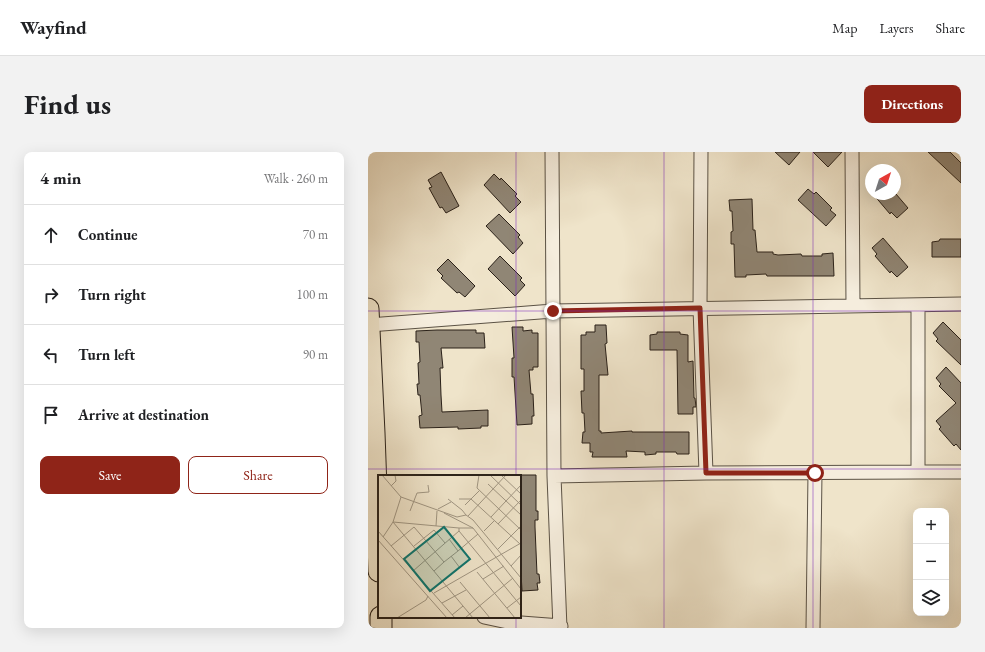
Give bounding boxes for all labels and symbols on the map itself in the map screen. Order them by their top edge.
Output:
north arrow [865,164,901,200]
route end [544,302,562,320]
route start [806,464,824,482]
inset map [378,475,521,618]

